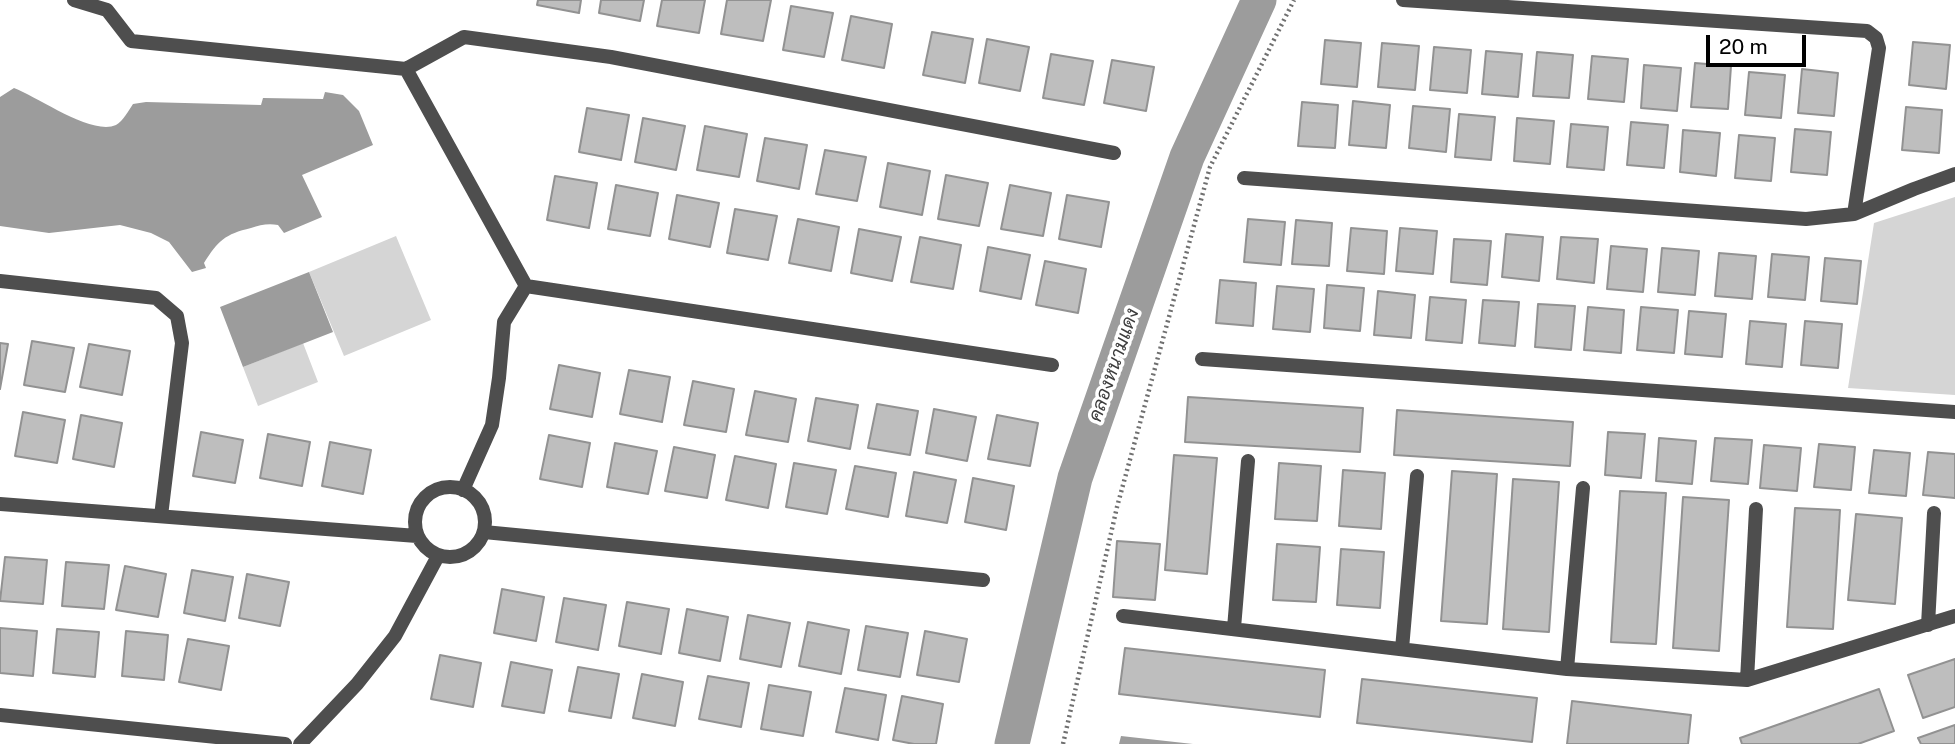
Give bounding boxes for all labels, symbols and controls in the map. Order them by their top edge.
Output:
scale bar [1710,21,1810,65]
text: 20 m [1719,34,1768,59]
water label: คลองหนามแดง [1084,305,1144,425]

